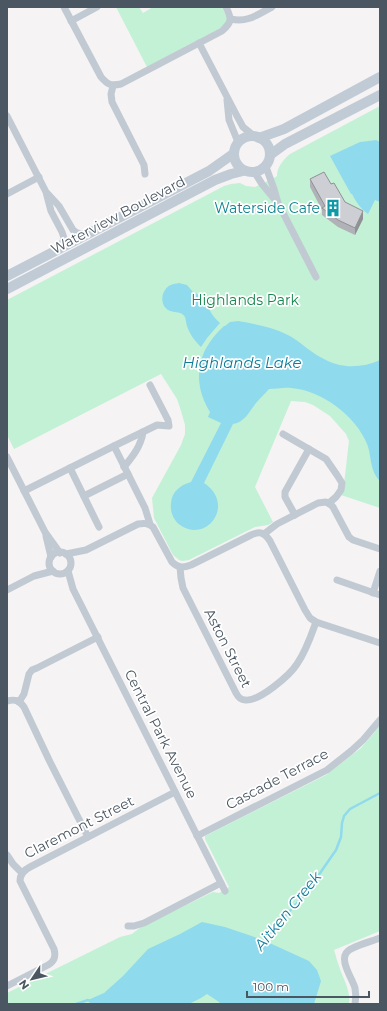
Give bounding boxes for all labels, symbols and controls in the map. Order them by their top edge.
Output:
street label: Waterview Boulevard [48,172,188,258]
building icon: Waterside Cafe [323,198,343,218]
place label: Waterside Cafe [214,199,320,217]
park label: Highlands Park [191,291,299,309]
water label: Highlands Lake [183,353,301,372]
street label: Aston Street [200,605,256,691]
street label: Central Park Avenue [121,666,201,802]
street label: Cascade Terrace [223,744,331,814]
street label: Claremont Street [21,791,137,862]
water label: Aitken Creek [249,866,326,955]
north arrow [12,959,52,999]
scale bar [247,973,369,999]
text: N [16,977,32,992]
text: 100 m [253,979,289,994]

